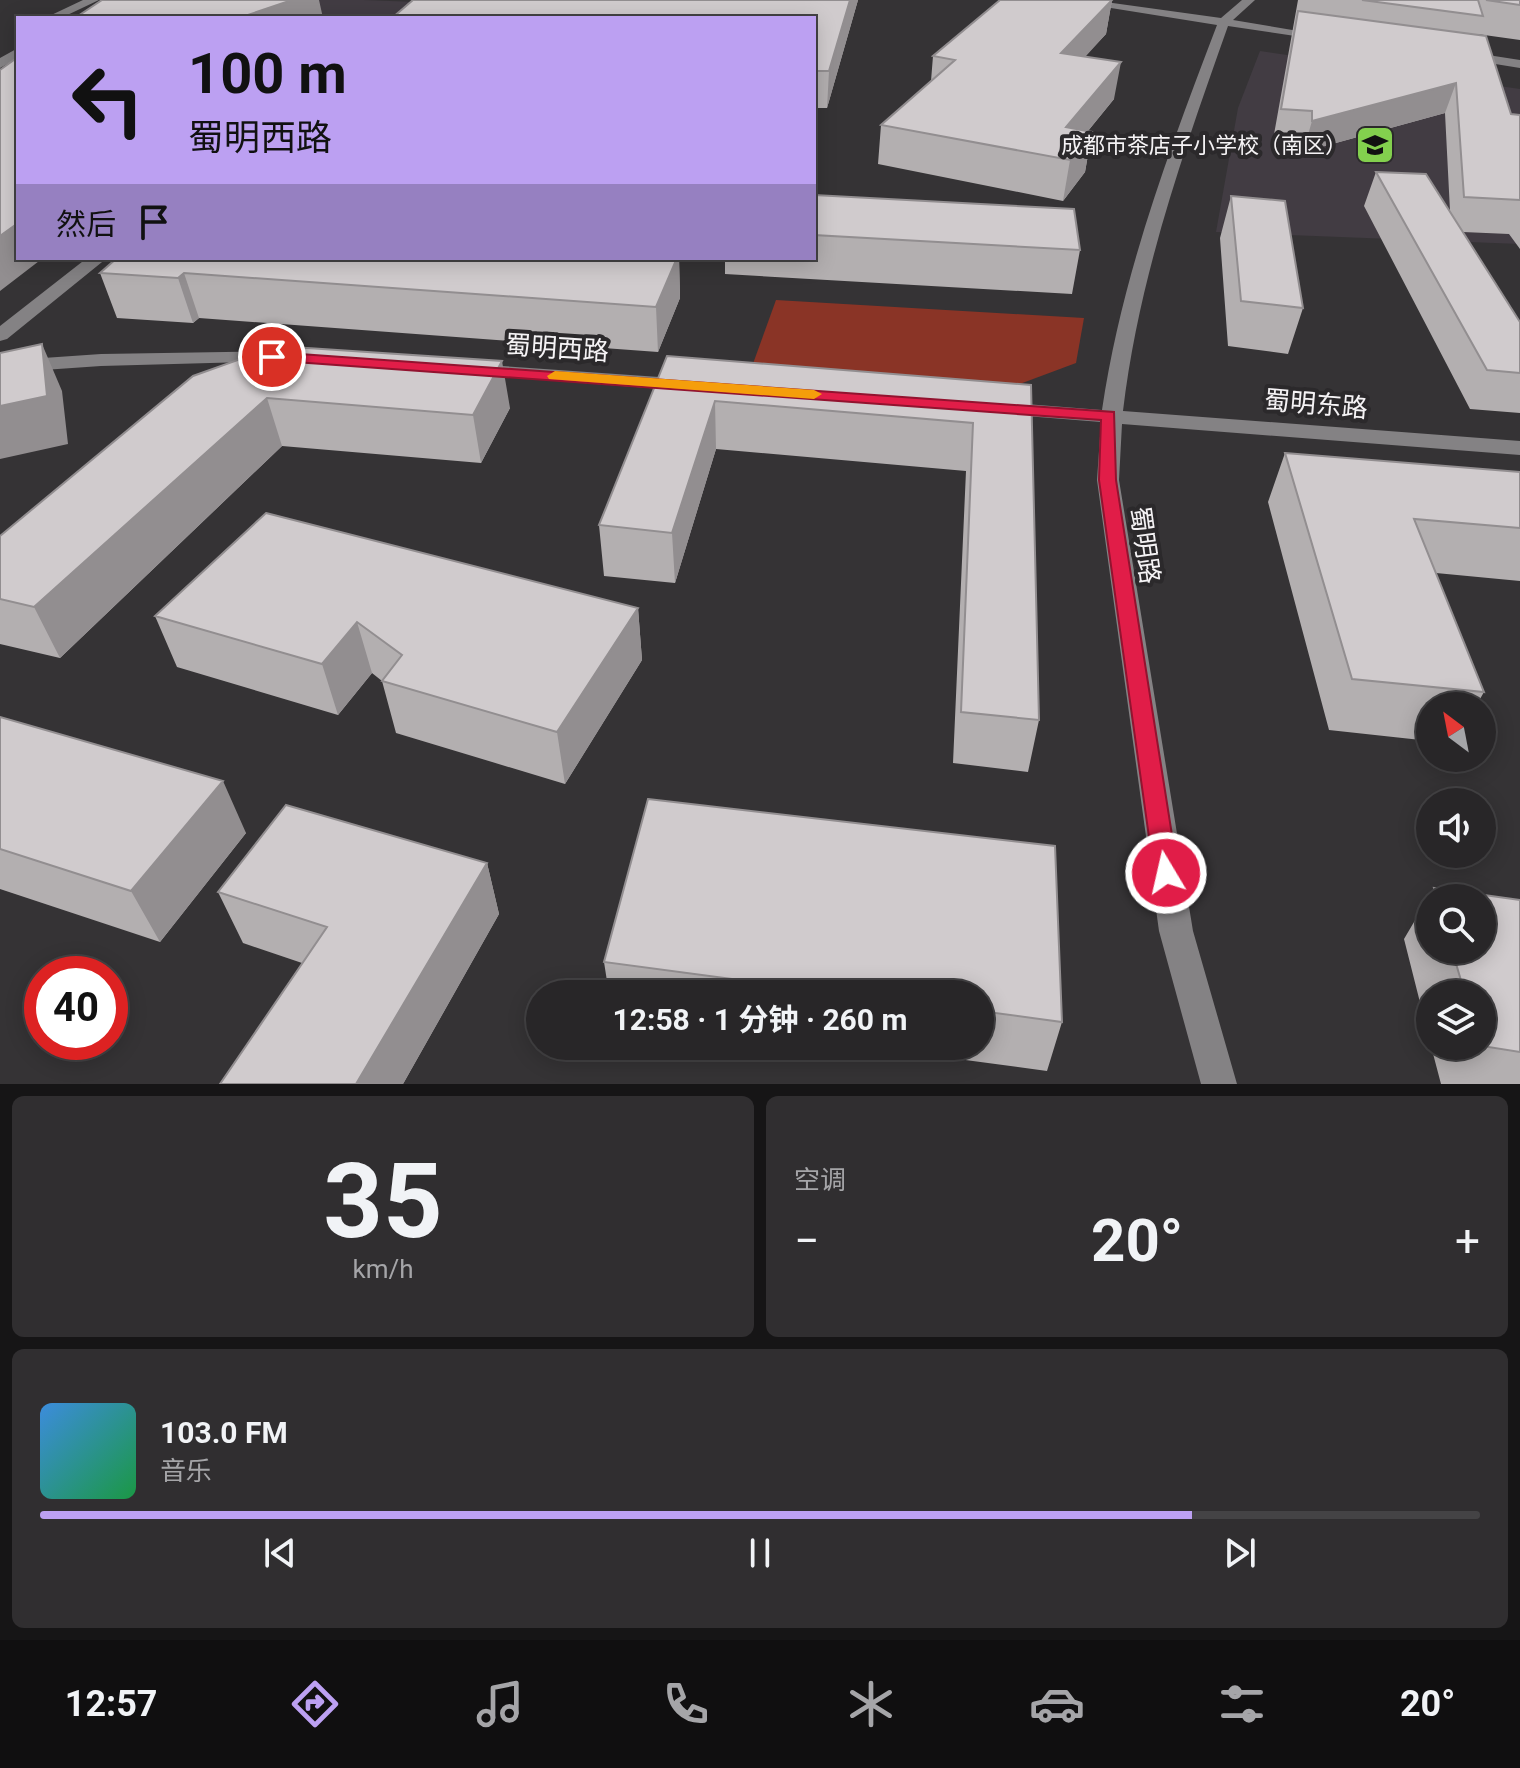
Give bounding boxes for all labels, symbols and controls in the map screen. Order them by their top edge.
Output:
text: 100 m [188,41,347,107]
icon: left [56,48,160,152]
text: 蜀明西路 [188,117,332,159]
school or university icon: 成都市茶店子小学校（南区） [1354,124,1396,166]
place label: 成都市茶店子小学校（南区） [1061,133,1347,158]
icon: arrive [132,200,176,244]
text: 然后 [56,207,116,242]
pin [238,323,306,391]
street label: 蜀明西路 [504,329,610,367]
icon: arrive [250,335,294,379]
street label: 蜀明东路 [1263,385,1369,423]
street label: 蜀明路 [1125,504,1165,586]
north arrow [1416,692,1496,772]
map controls [1416,692,1496,1060]
button: sound [1416,788,1496,868]
position arrow [1124,831,1208,915]
button: search [1416,884,1496,964]
speed limit sign: 40 [24,956,128,1060]
button: layers [1416,980,1496,1060]
text: 12:58 · 1 分钟 · 260 m [613,1002,907,1037]
text: 35 [323,1141,443,1262]
text: 空调 [794,1165,846,1195]
text: 20° [1091,1205,1183,1276]
text: − [794,1215,819,1267]
text: + [1455,1215,1480,1267]
text: km/h [352,1254,414,1284]
text: 103.0 FM [160,1415,288,1450]
text: 音乐 [160,1456,212,1486]
icon: previous [258,1531,302,1575]
icon: pause [738,1531,782,1575]
icon: next [1218,1531,1262,1575]
icon: directions [287,1676,343,1732]
icon: music [472,1676,528,1732]
icon: phone [658,1676,714,1732]
icon: climate [843,1676,899,1732]
icon: car [1029,1676,1085,1732]
icon: filters [1214,1676,1270,1732]
text: 12:57 [65,1683,158,1725]
text: 20° [1400,1683,1455,1725]

